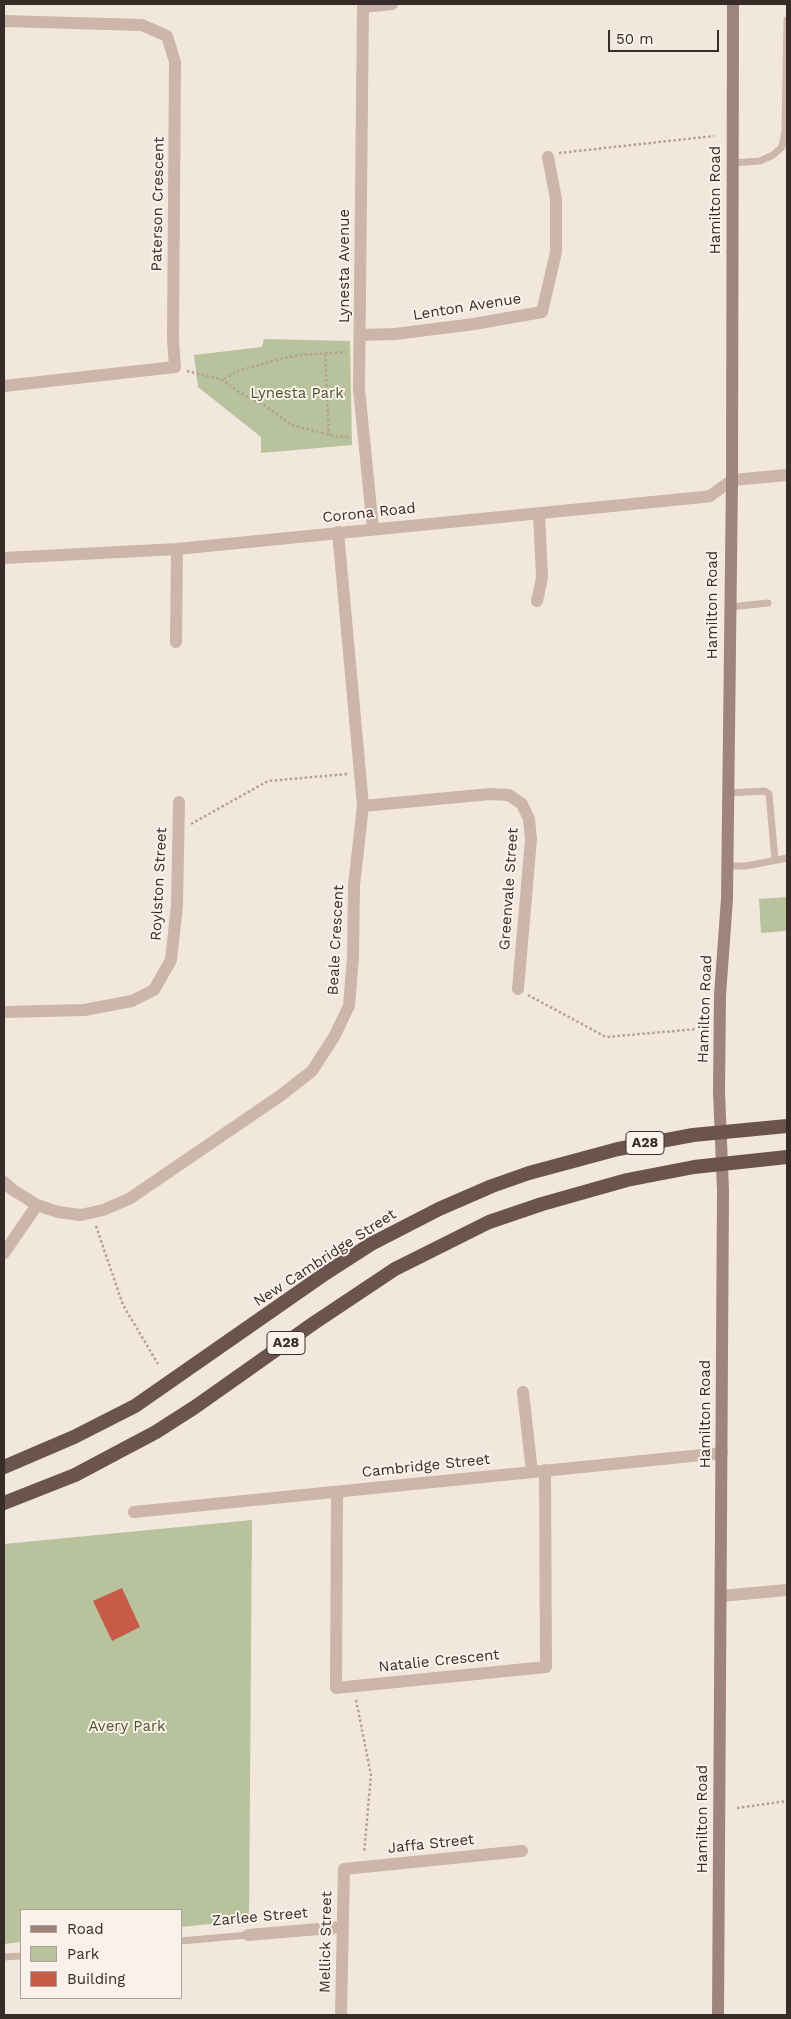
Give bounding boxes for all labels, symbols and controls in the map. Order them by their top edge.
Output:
scale bar [611,20,722,52]
text: 50 m [616,30,653,48]
street label: Paterson Crescent [148,137,168,271]
street label: Hamilton Road [707,146,725,254]
street label: Lynesta Avenue [336,209,354,323]
street label: Lenton Avenue [412,290,522,324]
park label: Lynesta Park [250,385,344,403]
street label: Corona Road [321,499,417,527]
street label: Hamilton Road [704,551,722,659]
street label: Roylston Street [147,827,171,941]
street label: Greenvale Street [496,827,522,951]
street label: Beale Crescent [324,884,348,996]
street label: Hamilton Road [694,955,716,1063]
road number: A28 [626,1132,664,1154]
street label: New Cambridge Street [251,1205,399,1311]
road number: A28 [267,1332,305,1355]
street label: Hamilton Road [697,1360,715,1468]
street label: Cambridge Street [361,1450,491,1482]
street label: Natalie Crescent [378,1646,500,1676]
park label: Avery Park [88,1718,166,1736]
street label: Hamilton Road [694,1765,712,1873]
street label: Jaffa Street [387,1831,475,1857]
street label: Mellick Street [316,1891,336,1993]
street label: Zarlee Street [211,1904,309,1930]
legend [20,1909,182,1999]
text: Road [67,1920,104,1938]
text: Park [67,1945,99,1963]
text: Building [67,1970,125,1988]

